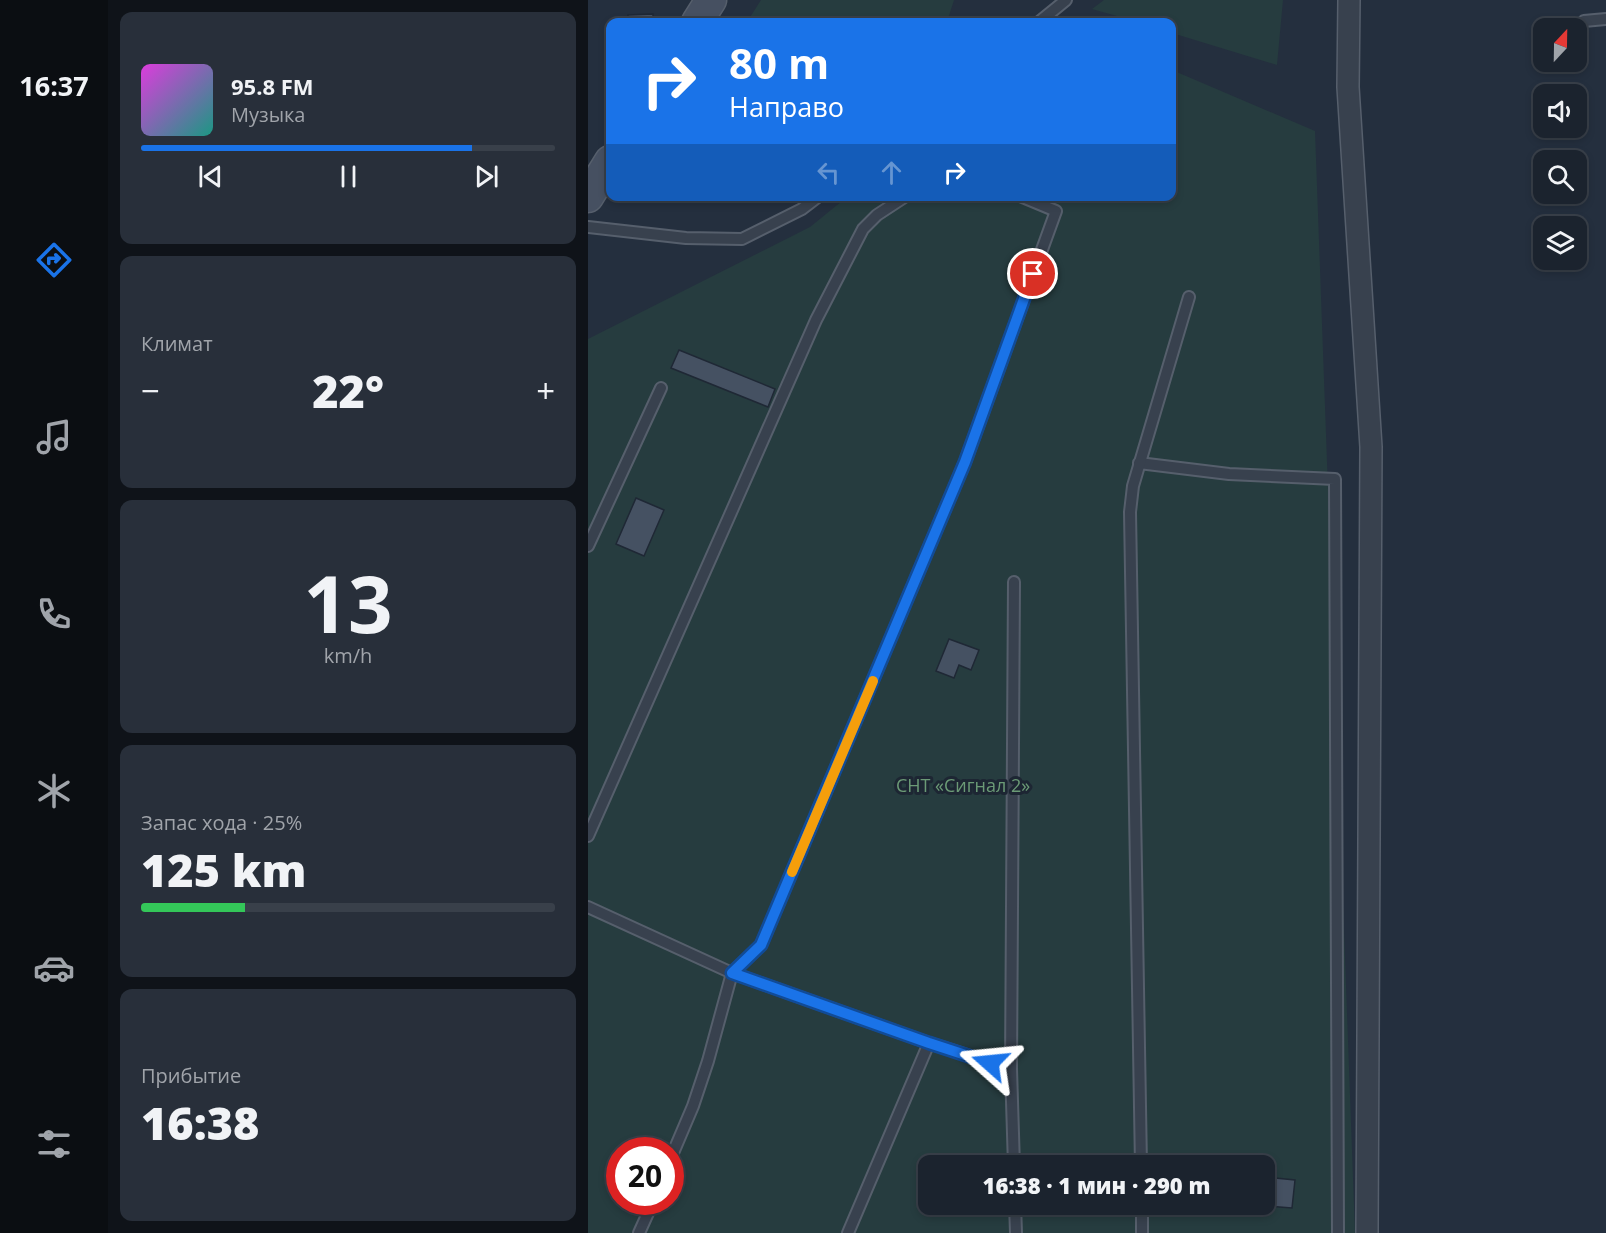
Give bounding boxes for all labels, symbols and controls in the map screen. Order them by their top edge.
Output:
north arrow [1533,18,1587,72]
map controls [1533,18,1587,270]
text: 80 m [729,34,829,91]
icon: right [630,42,708,120]
text: 16:37 [19,67,89,104]
text: 95.8 FM [231,71,314,101]
button: sound [1533,84,1587,138]
text: Направо [729,88,844,125]
text: Музыка [231,101,305,128]
button: search [1533,150,1587,204]
icon: left [812,156,845,189]
icon: ahead [875,156,908,189]
icon: right [938,156,971,189]
icon: previous [194,160,227,193]
icon: pause [332,160,365,193]
icon: next [470,160,503,193]
button: layers [1533,216,1587,270]
icon: directions [33,239,75,281]
pin [1007,248,1058,299]
icon: arrive [1016,257,1049,290]
text: Климат [141,330,213,357]
text: 22° [312,360,384,421]
text: − [141,368,160,413]
text: + [536,368,555,413]
icon: music [33,416,75,458]
text: 13 [303,550,393,656]
icon: phone [33,593,75,635]
text: km/h [324,642,372,669]
icon: climate [33,770,75,812]
park label: СНТ «Сигнал 2» [896,773,1030,797]
text: Запас хода · 25% [141,809,302,836]
text: 125 km [141,839,306,900]
icon: car [33,947,75,989]
position arrow [958,1031,1022,1095]
text: Прибытие [141,1062,241,1089]
text: 16:38 [141,1092,259,1153]
icon: filters [33,1123,75,1165]
speed limit sign: 20 [606,1137,684,1215]
text: 16:38 · 1 мин · 290 m [983,1170,1210,1200]

